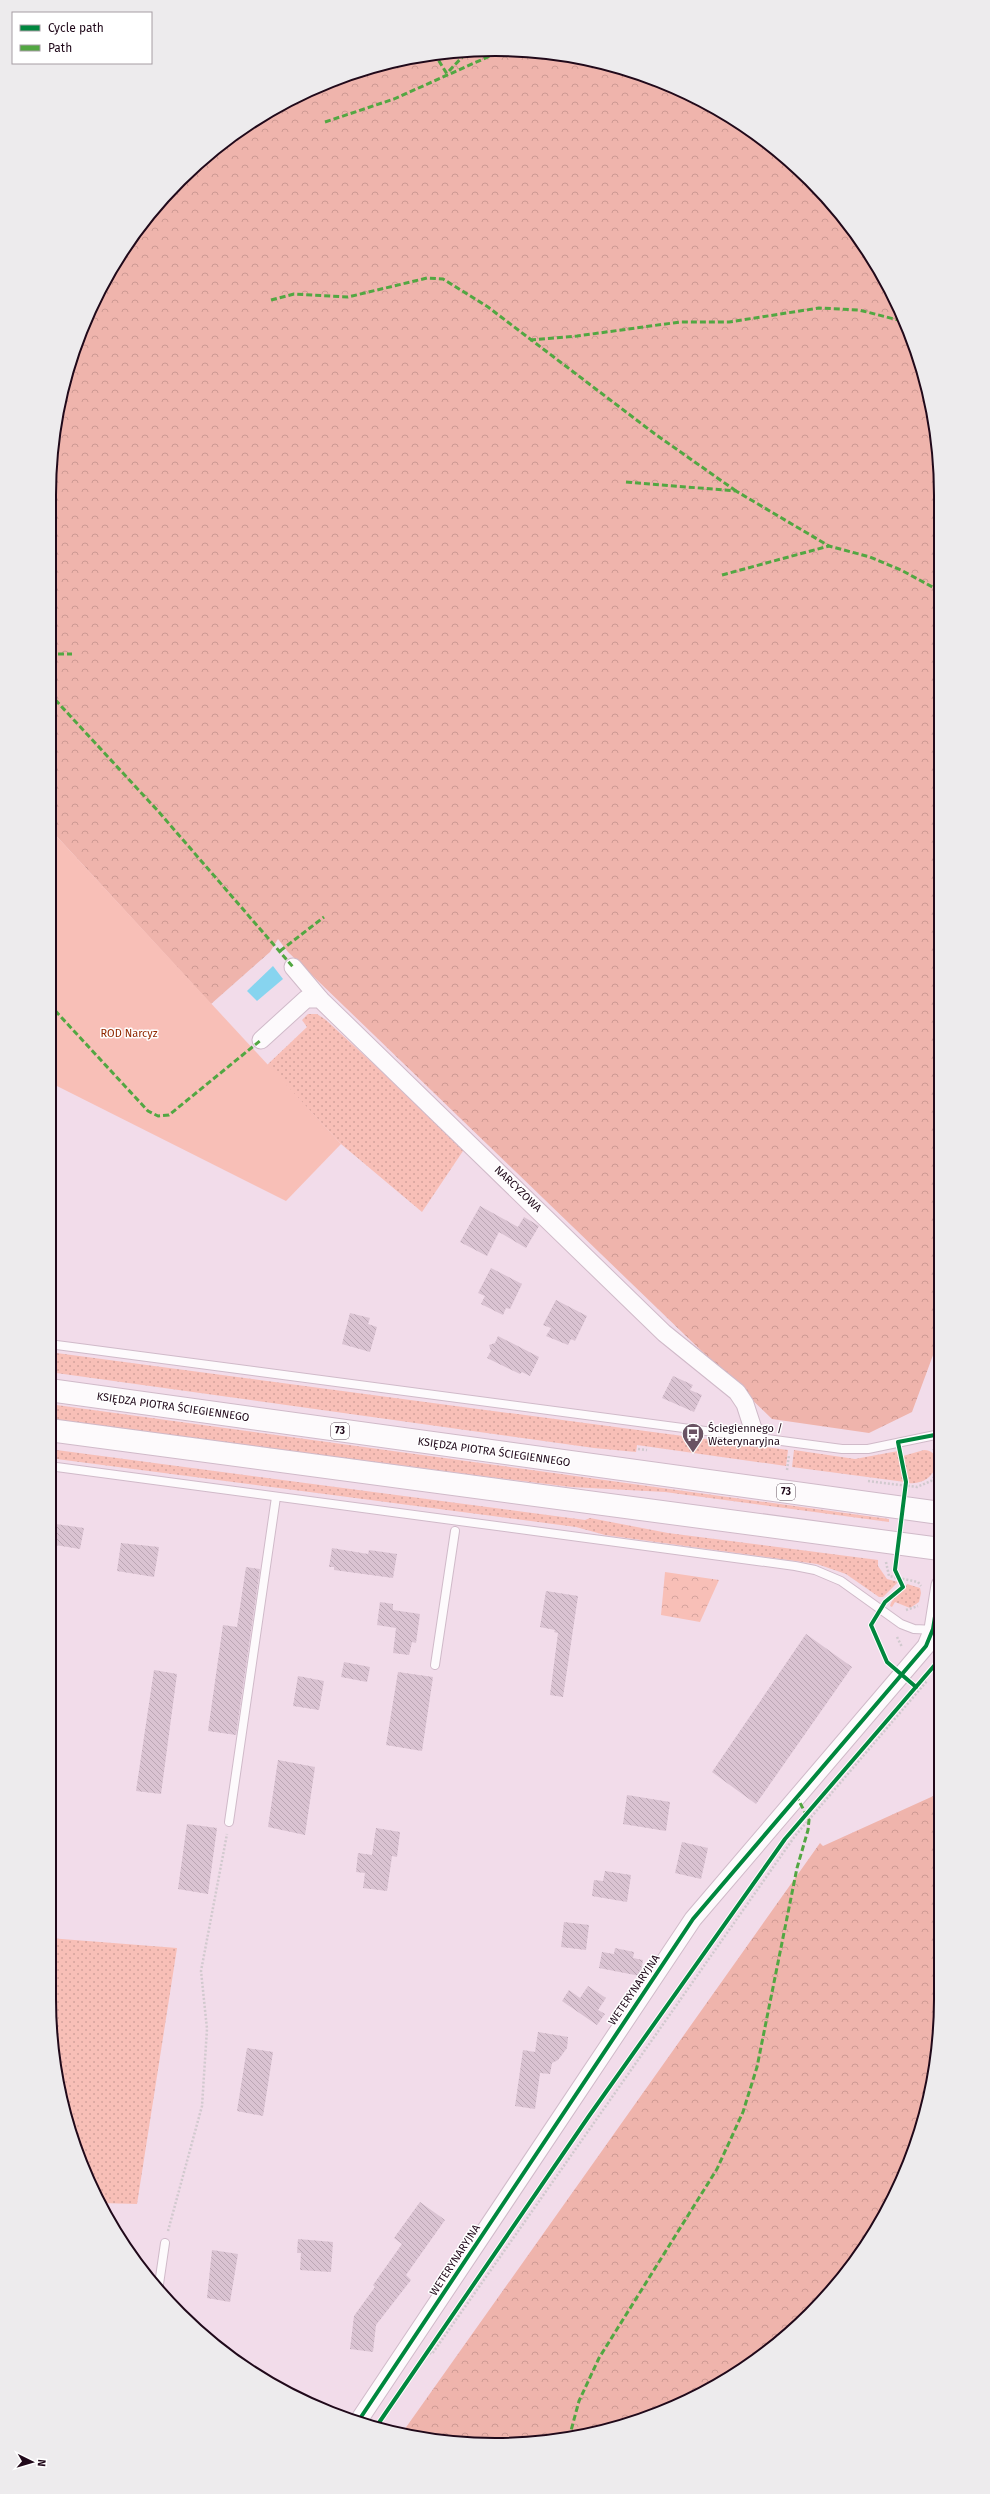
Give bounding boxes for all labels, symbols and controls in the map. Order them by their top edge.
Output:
legend [12,12,152,64]
text: Cycle path [48,21,104,35]
text: Path [48,41,72,55]
park label: ROD Narcyz [100,1027,158,1040]
street label: NARCYZOWA [492,1163,545,1215]
street label: KSIĘDZA PIOTRA ŚCIEGIENNEGO [96,1389,250,1424]
bus stop icon: Ściegiennego / Weterynaryjna [680,1421,706,1454]
place label: Ściegiennego / Weterynaryjna [708,1421,783,1448]
road number: 73 [331,1423,349,1439]
street label: KSIĘDZA PIOTRA ŚCIEGIENNEGO [417,1434,571,1469]
road number: 73 [777,1484,795,1500]
street label: WETERYNARYJNA [606,1952,663,2028]
street label: WETERYNARYJNA [427,2221,483,2298]
north arrow [12,2442,52,2482]
text: N [35,2459,48,2467]

